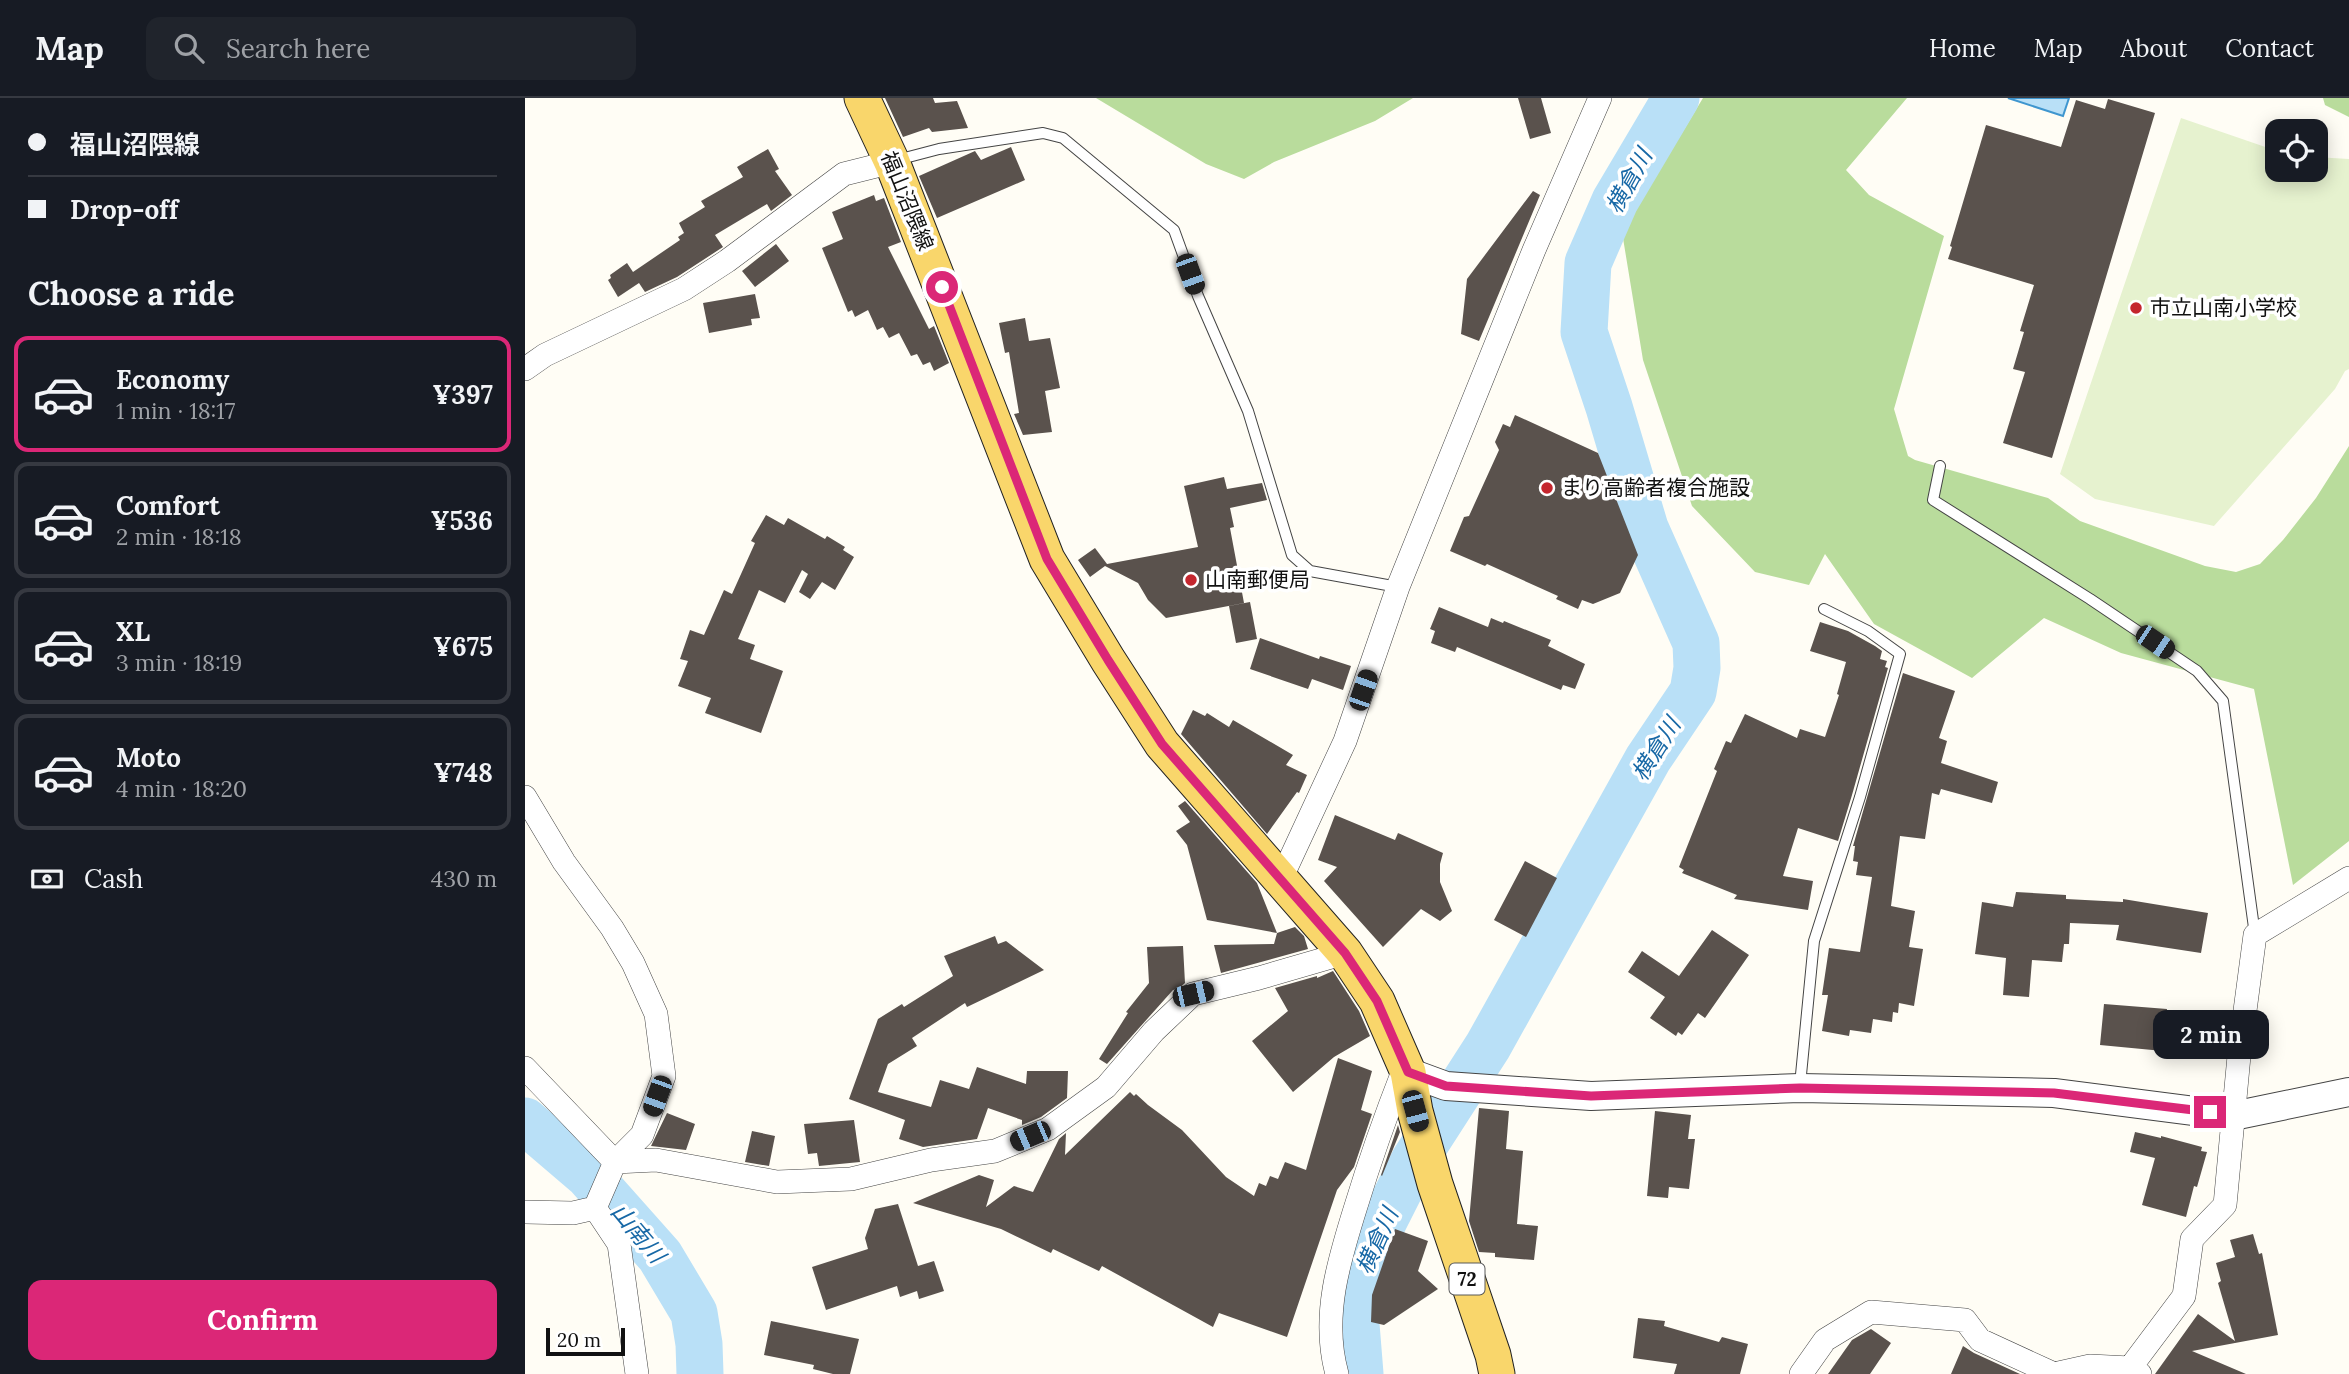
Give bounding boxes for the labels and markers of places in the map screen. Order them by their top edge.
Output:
place label: 市立山南小学校 [2150,294,2297,321]
marker: 市立山南小学校 [2128,300,2144,316]
place label: まり高齢者複合施設 [1561,474,1750,501]
marker: まり高齢者複合施設 [1539,480,1555,496]
place label: 山南郵便局 [1205,566,1310,593]
marker: 山南郵便局 [1183,572,1199,588]

